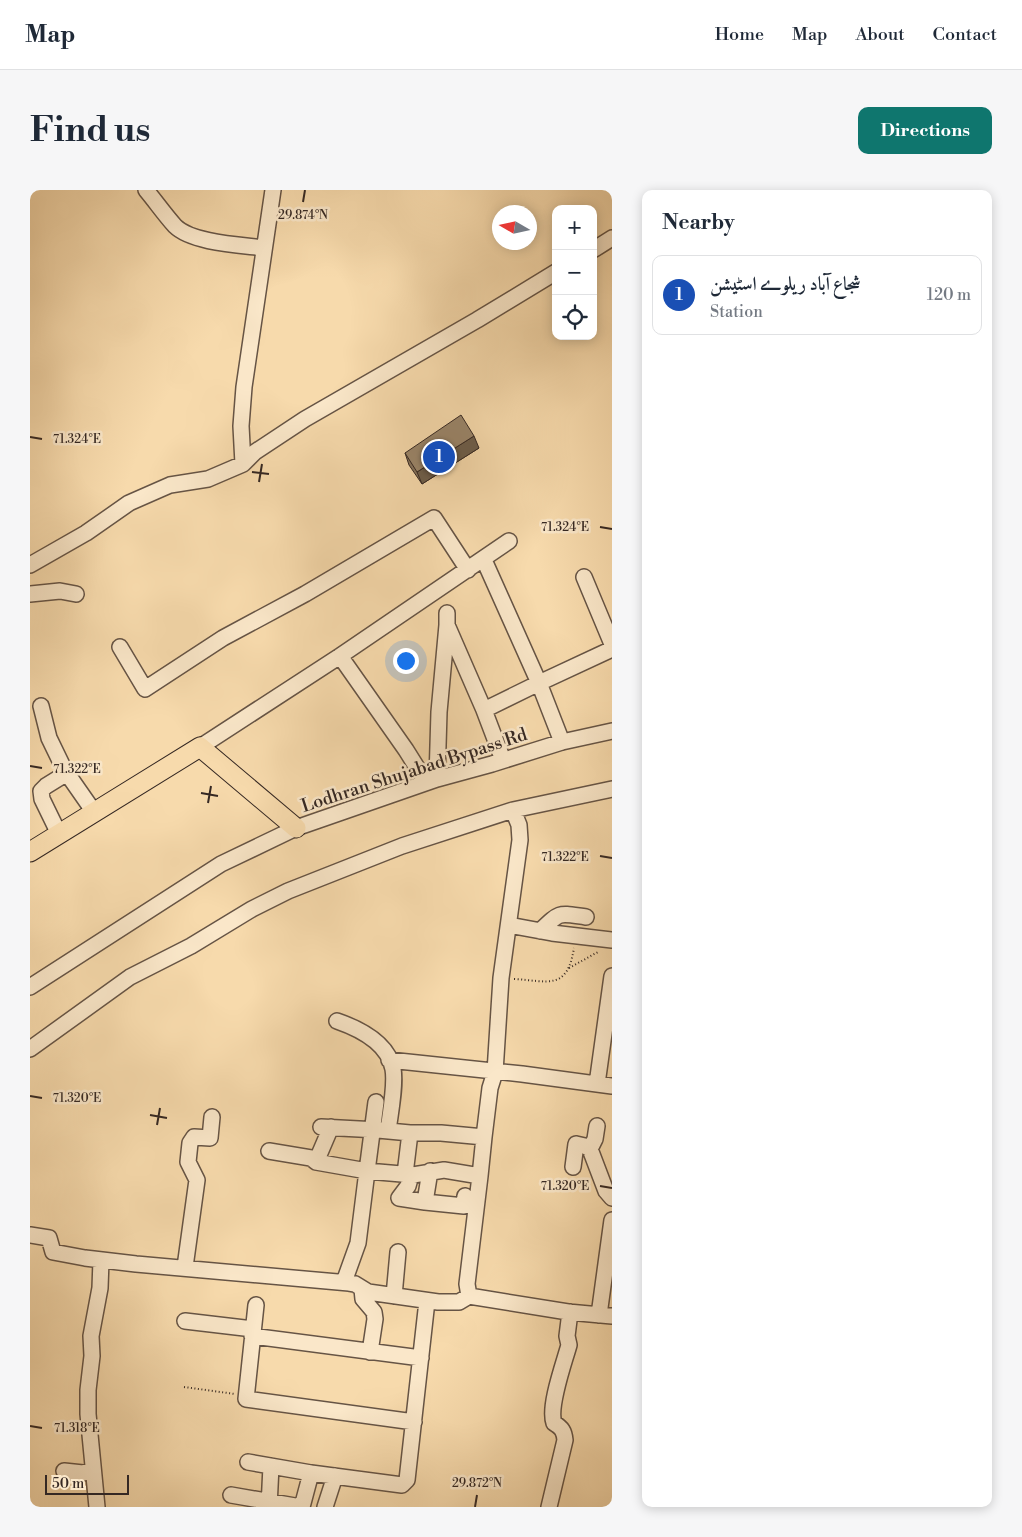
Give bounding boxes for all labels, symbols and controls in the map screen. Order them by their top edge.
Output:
text: Map [25,20,75,50]
text: Home [715,23,764,46]
text: Map [792,23,828,46]
text: About [856,23,905,46]
text: Contact [933,23,997,46]
button: Directions [858,107,992,154]
text: Find us [30,109,150,152]
north arrow [492,205,537,250]
map controls [552,205,597,340]
button: + [552,205,597,250]
text: 29.874°N [278,208,328,223]
text: Nearby [662,210,735,236]
button: − [552,250,597,295]
text: شجاع آباد ریلوے اسٹیشن [710,272,861,296]
text: 1 [675,285,683,305]
text: 120 m [927,285,971,305]
button: locate [552,295,597,340]
text: Station [710,302,763,322]
text: 71.324°E [53,432,101,447]
pin: 1 [423,438,455,476]
text: 71.324°E [541,520,589,535]
your location [393,648,419,674]
street label: Lodhran Shujabad Bypass Rd [298,723,531,818]
text: 71.322°E [53,762,101,777]
text: 71.322°E [541,850,589,865]
text: 71.320°E [53,1091,101,1106]
text: 71.320°E [541,1179,589,1194]
text: 71.318°E [54,1421,100,1436]
scale bar [45,1472,129,1495]
text: 50 m [52,1475,84,1493]
text: 29.872°N [452,1476,502,1491]

